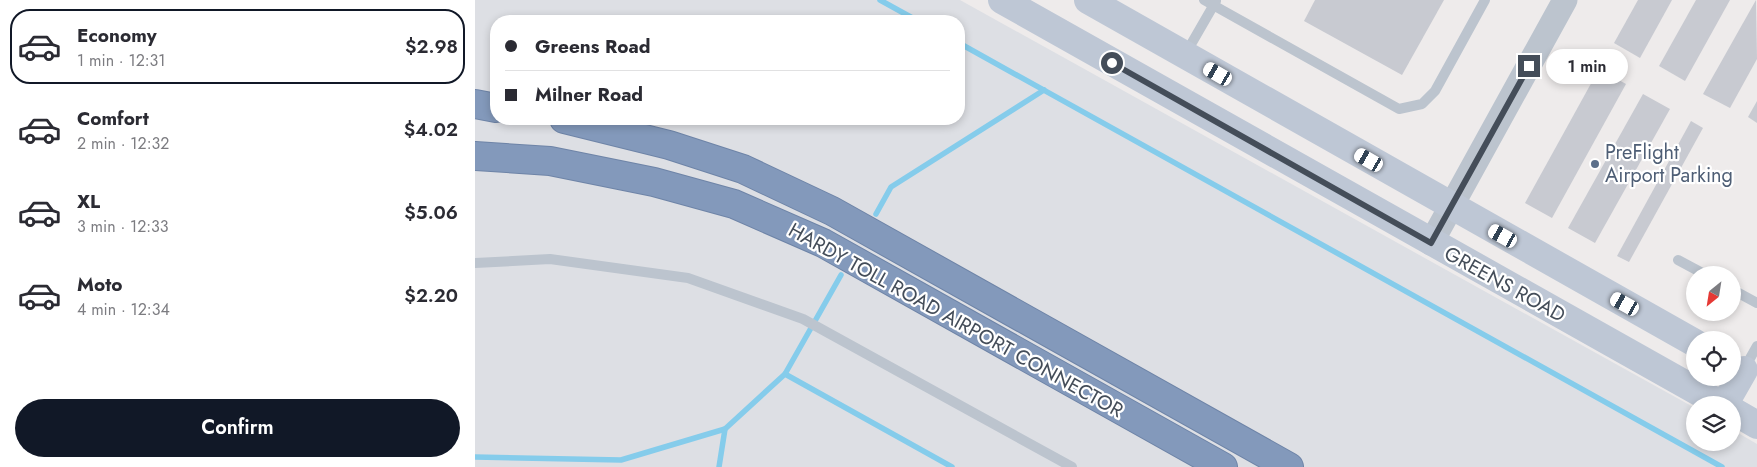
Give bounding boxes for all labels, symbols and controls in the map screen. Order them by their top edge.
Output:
text: Economy [77,22,157,49]
icon: car [17,24,62,69]
text: $2.98 [405,33,458,60]
text: Greens Road [535,33,651,60]
callout: 1 min [1547,48,1629,84]
text: 1 min · 12:31 [77,49,165,72]
route start [1101,52,1123,74]
route end [1518,55,1540,77]
text: 1 min [1568,55,1606,78]
car [1201,60,1234,88]
text: Milner Road [535,81,643,108]
text: Comfort [77,105,149,132]
icon: car [17,107,62,152]
text: $4.02 [404,116,458,143]
text: 2 min · 12:32 [77,132,169,155]
place label: PreFlight Airport Parking [1605,138,1733,190]
car [1352,146,1385,174]
marker: PreFlight Airport Parking [1589,158,1601,170]
text: XL [77,188,100,215]
icon: car [17,190,62,235]
text: $5.06 [404,199,458,226]
text: 3 min · 12:33 [77,215,169,238]
street label: HARDY TOLL ROAD AIRPORT CONNECTOR [783,216,1128,425]
car [1486,222,1519,250]
street label: GREENS ROAD [1439,239,1571,330]
north arrow [1686,266,1741,321]
map controls [1686,266,1741,451]
text: Moto [77,271,122,298]
icon: car [17,273,62,318]
text: $2.20 [404,282,458,309]
car [1608,290,1641,318]
text: 4 min · 12:34 [77,298,170,321]
button: locate [1686,331,1741,386]
button: layers [1686,396,1741,451]
button: Confirm [15,399,460,457]

